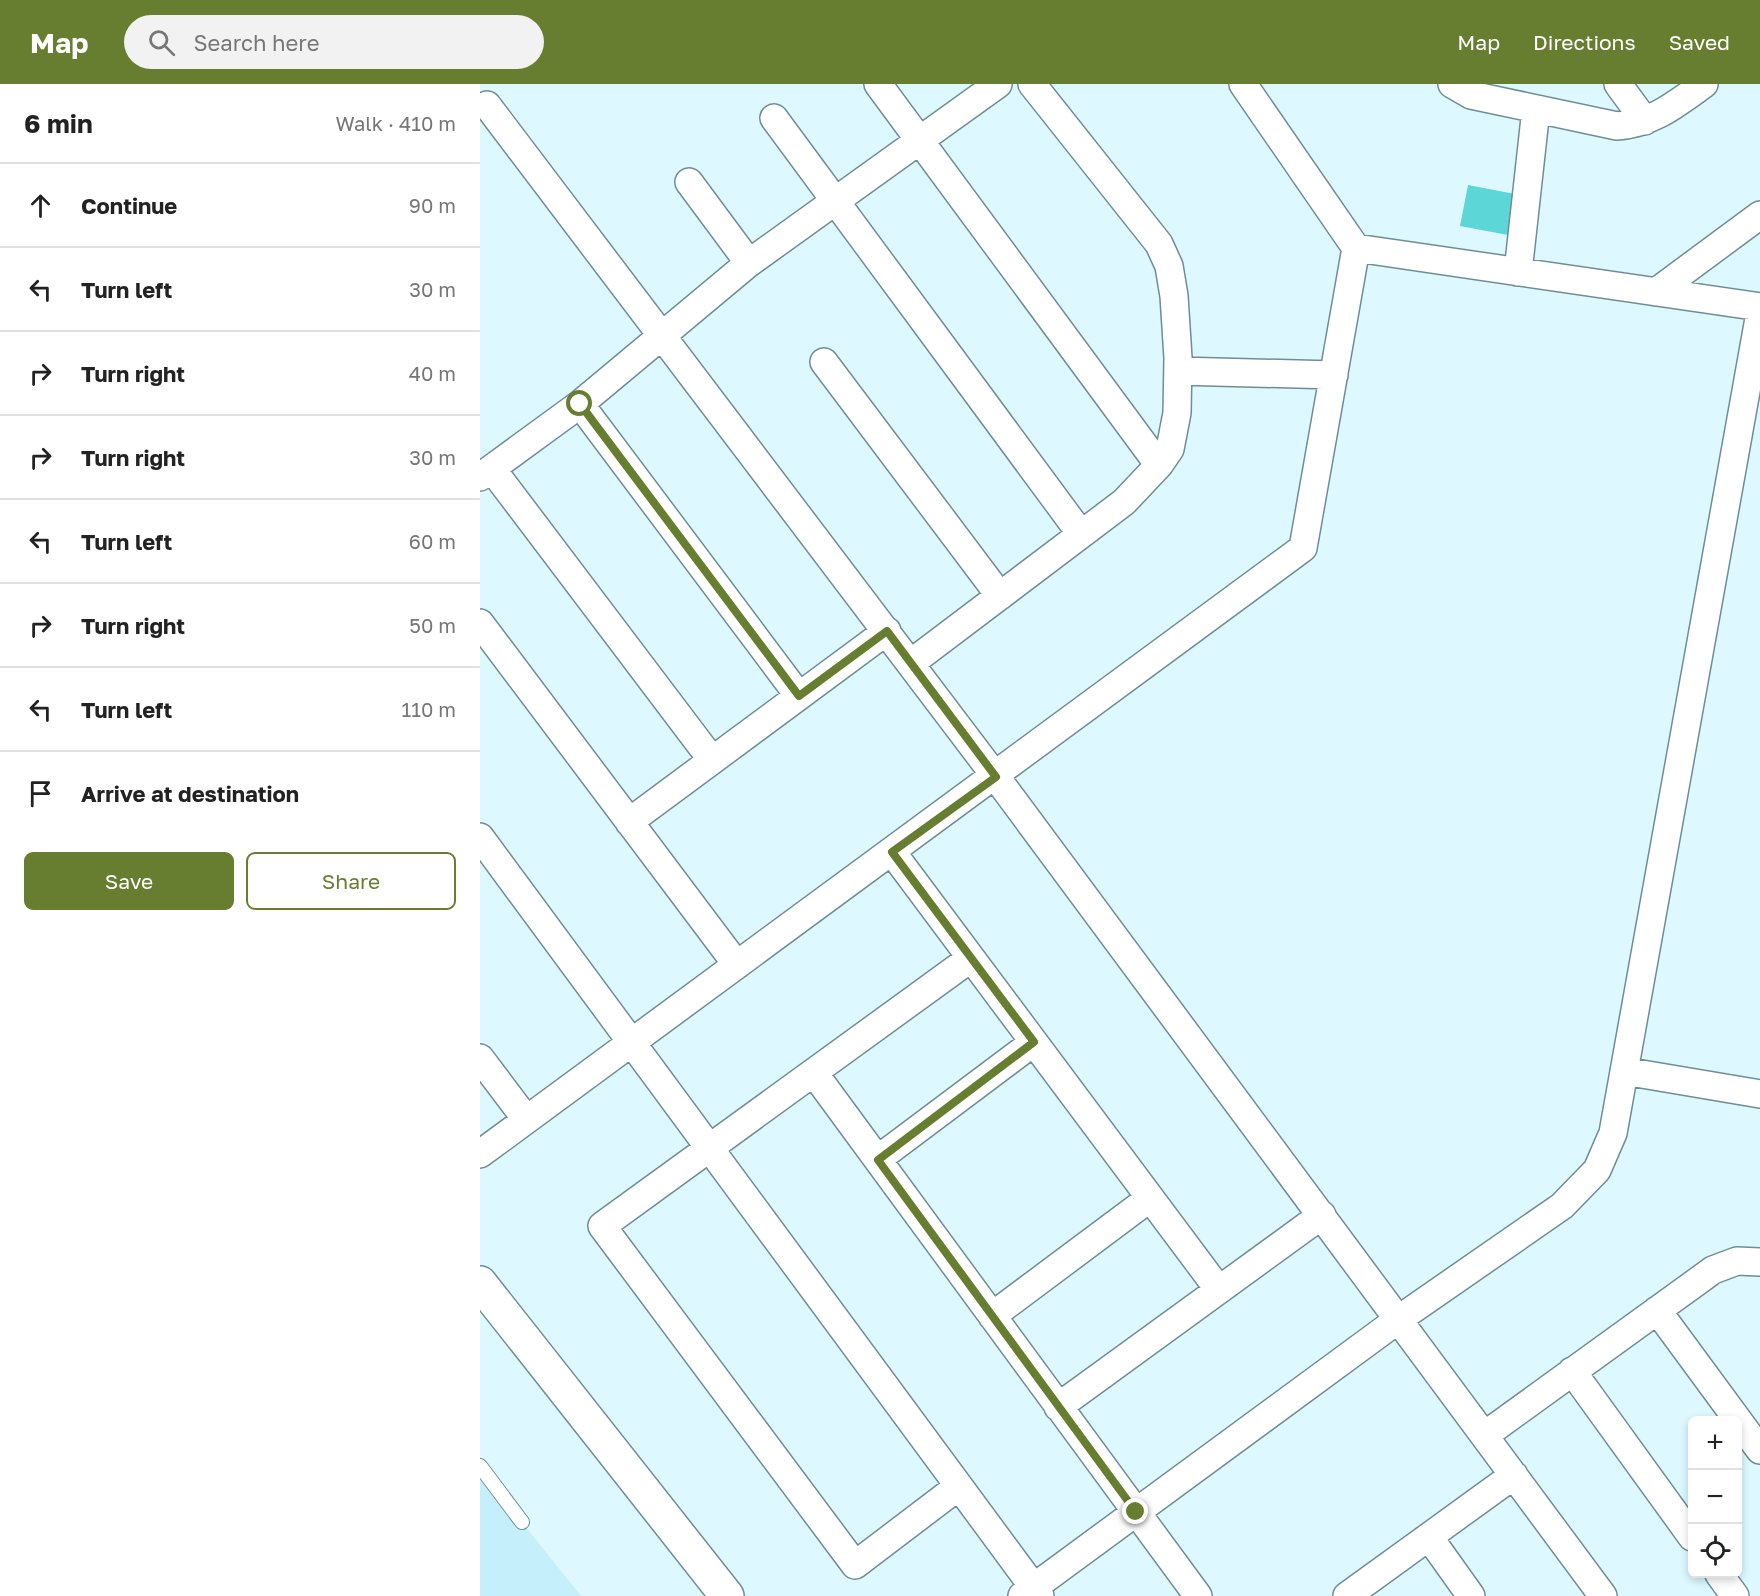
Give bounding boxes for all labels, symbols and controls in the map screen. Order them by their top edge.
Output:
search box [124,15,544,69]
text: Map [30,26,88,59]
icon: search [145,26,178,59]
text: Search here [193,29,319,56]
text: Map [1457,29,1500,55]
text: Directions [1533,29,1636,55]
text: Saved [1669,29,1730,55]
text: 6 min [24,108,93,139]
text: Walk · 410 m [336,111,456,135]
icon: ahead [24,189,57,222]
text: Continue [81,192,177,219]
text: 90 m [409,193,456,217]
icon: left [24,273,57,306]
text: Turn left [81,276,172,303]
text: 30 m [409,277,456,301]
icon: right [24,357,57,390]
text: Turn right [81,360,185,387]
text: 40 m [409,361,456,385]
route start [566,390,592,416]
icon: right [24,441,57,474]
text: Turn right [81,444,185,471]
text: 30 m [409,445,456,469]
icon: left [24,525,57,558]
text: Turn left [81,528,172,555]
text: 60 m [409,529,456,553]
icon: right [24,609,57,642]
text: Turn right [81,612,185,639]
text: 50 m [409,613,456,637]
icon: left [24,693,57,726]
text: Turn left [81,696,172,723]
text: 110 m [402,697,456,721]
icon: arrive [24,777,57,810]
text: Arrive at destination [81,780,299,807]
button: Save [24,852,234,910]
button: Share [246,852,456,910]
map controls [1688,1416,1742,1578]
button: + [1688,1416,1742,1470]
button: − [1688,1470,1742,1524]
route end [1122,1498,1148,1524]
button: locate [1688,1524,1742,1578]

